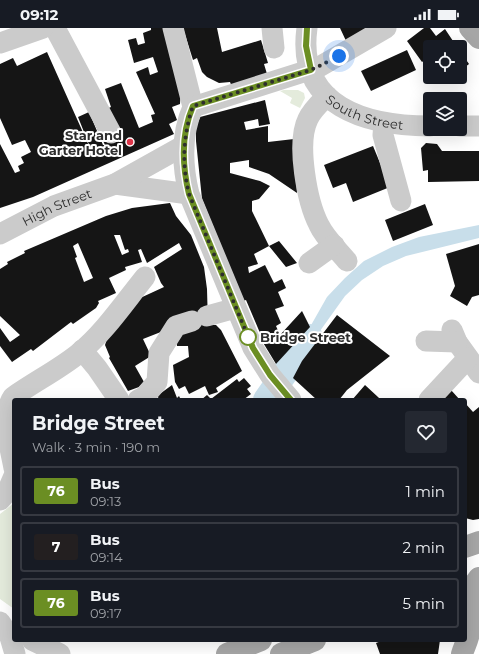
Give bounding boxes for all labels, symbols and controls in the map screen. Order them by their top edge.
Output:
text: 09:12 [20,5,58,24]
map controls [423,40,467,136]
button: locate [423,40,467,84]
your location [329,46,349,66]
street label: South Street [323,91,404,133]
button: layers [423,92,467,136]
place label: Star and Garter Hotel [39,127,122,158]
marker: Star and Garter Hotel [125,137,135,147]
street label: High Street [19,185,94,229]
marker: Bridge Street [239,328,257,346]
place label: Bridge Street [260,329,351,345]
button: heart [405,411,447,453]
text: Bridge Street [32,412,165,435]
text: Walk · 3 min · 190 m [32,439,160,455]
text: Bus [90,474,120,493]
text: 76 [47,482,65,500]
text: 1 min [406,482,445,501]
text: 09:13 [90,493,121,509]
text: Bus [90,530,120,549]
text: 7 [52,538,60,556]
text: 2 min [402,538,445,557]
text: 09:14 [90,549,123,565]
text: Bus [90,586,120,605]
text: 76 [47,594,65,612]
text: 5 min [402,594,445,613]
text: 09:17 [90,605,122,621]

